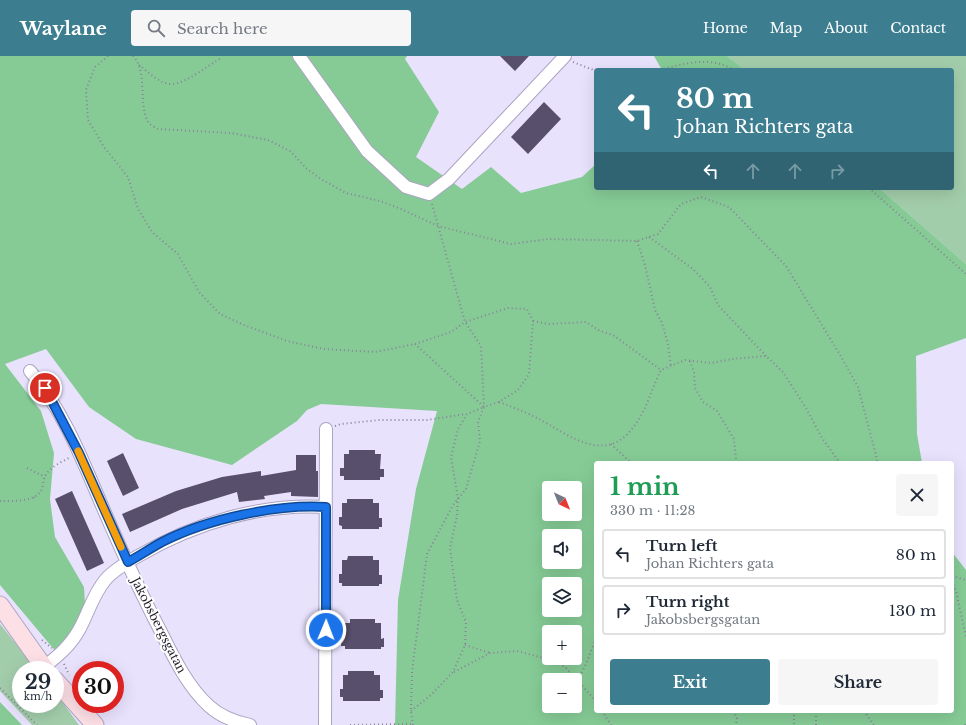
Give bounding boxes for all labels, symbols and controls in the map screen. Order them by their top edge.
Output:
search box [131,10,411,46]
text: Waylane [20,17,107,40]
icon: search [145,17,167,39]
text: Search here [177,19,268,38]
text: Home [703,19,748,37]
text: Map [770,19,802,37]
text: About [824,19,868,37]
text: Contact [890,19,946,37]
text: 80 m [676,81,753,116]
icon: left [610,84,662,136]
text: Johan Richters gata [676,116,853,138]
icon: left [700,160,722,182]
icon: ahead [742,160,764,182]
icon: ahead [784,160,806,182]
icon: right [826,160,848,182]
pin [28,371,62,405]
icon: arrive [34,377,56,399]
text: 1 min [610,472,680,501]
button: close [896,474,938,516]
north arrow [542,481,582,521]
map controls [542,481,582,713]
text: 330 m · 11:28 [610,502,695,519]
button: sound [542,529,582,569]
text: Turn left [646,536,717,555]
icon: left [612,543,634,565]
text: 80 m [896,545,936,564]
text: Johan Richters gata [646,555,774,572]
street label: Jakobsbergsgatan [127,573,190,675]
button: layers [542,577,582,617]
text: Turn right [646,592,729,611]
icon: right [612,599,634,621]
text: 130 m [889,601,936,620]
position arrow [305,609,347,651]
text: Jakobsbergsgatan [646,611,760,628]
button: + [542,625,582,665]
button: Exit [610,659,770,705]
button: Share [778,659,938,705]
speed limit sign: 30 [72,661,124,713]
text: 29 [25,670,51,694]
button: − [542,673,582,713]
text: km/h [24,690,52,703]

